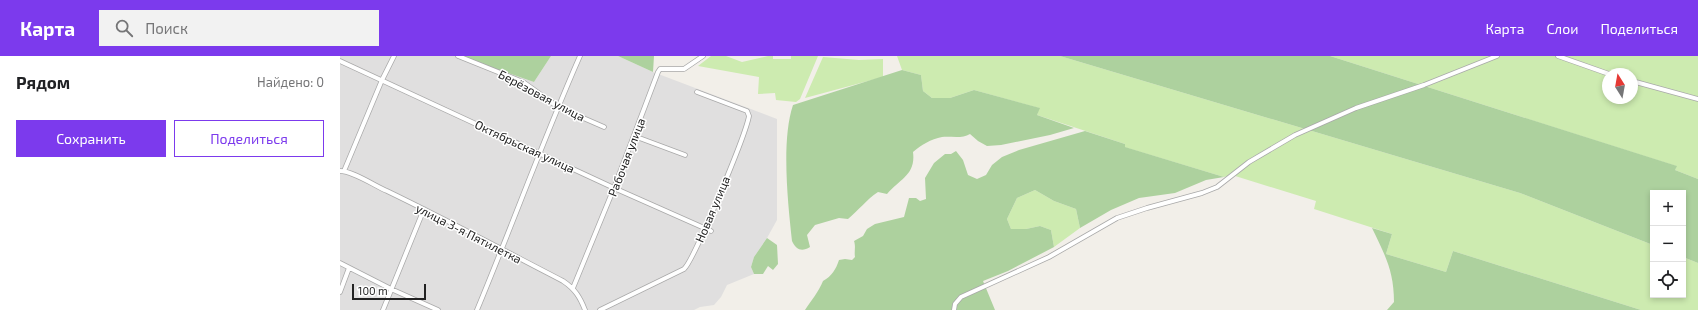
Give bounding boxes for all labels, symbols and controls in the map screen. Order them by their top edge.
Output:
search box [99,10,379,46]
text: Карта [20,17,75,40]
icon: search [113,17,135,39]
text: Поиск [145,19,188,37]
text: Карта [1485,20,1524,37]
text: Слои [1546,20,1578,37]
text: Поделиться [1600,20,1678,37]
street label: Берёзовая улица [496,66,588,125]
north arrow [1602,68,1638,104]
text: Рядом [16,72,70,92]
text: Найдено: 0 [257,74,324,90]
street label: Рабочая улица [605,116,648,199]
street label: Октябрьская улица [472,117,577,176]
button: Сохранить [16,120,166,157]
button: Поделиться [174,120,324,157]
street label: Новая улица [692,174,733,245]
map controls [1650,190,1686,298]
button: + [1650,190,1686,226]
street label: улица 3-я Пятилетка [413,200,524,267]
button: − [1650,226,1686,262]
button: locate [1650,262,1686,298]
scale bar [352,282,426,301]
text: 100 m [358,284,388,297]

